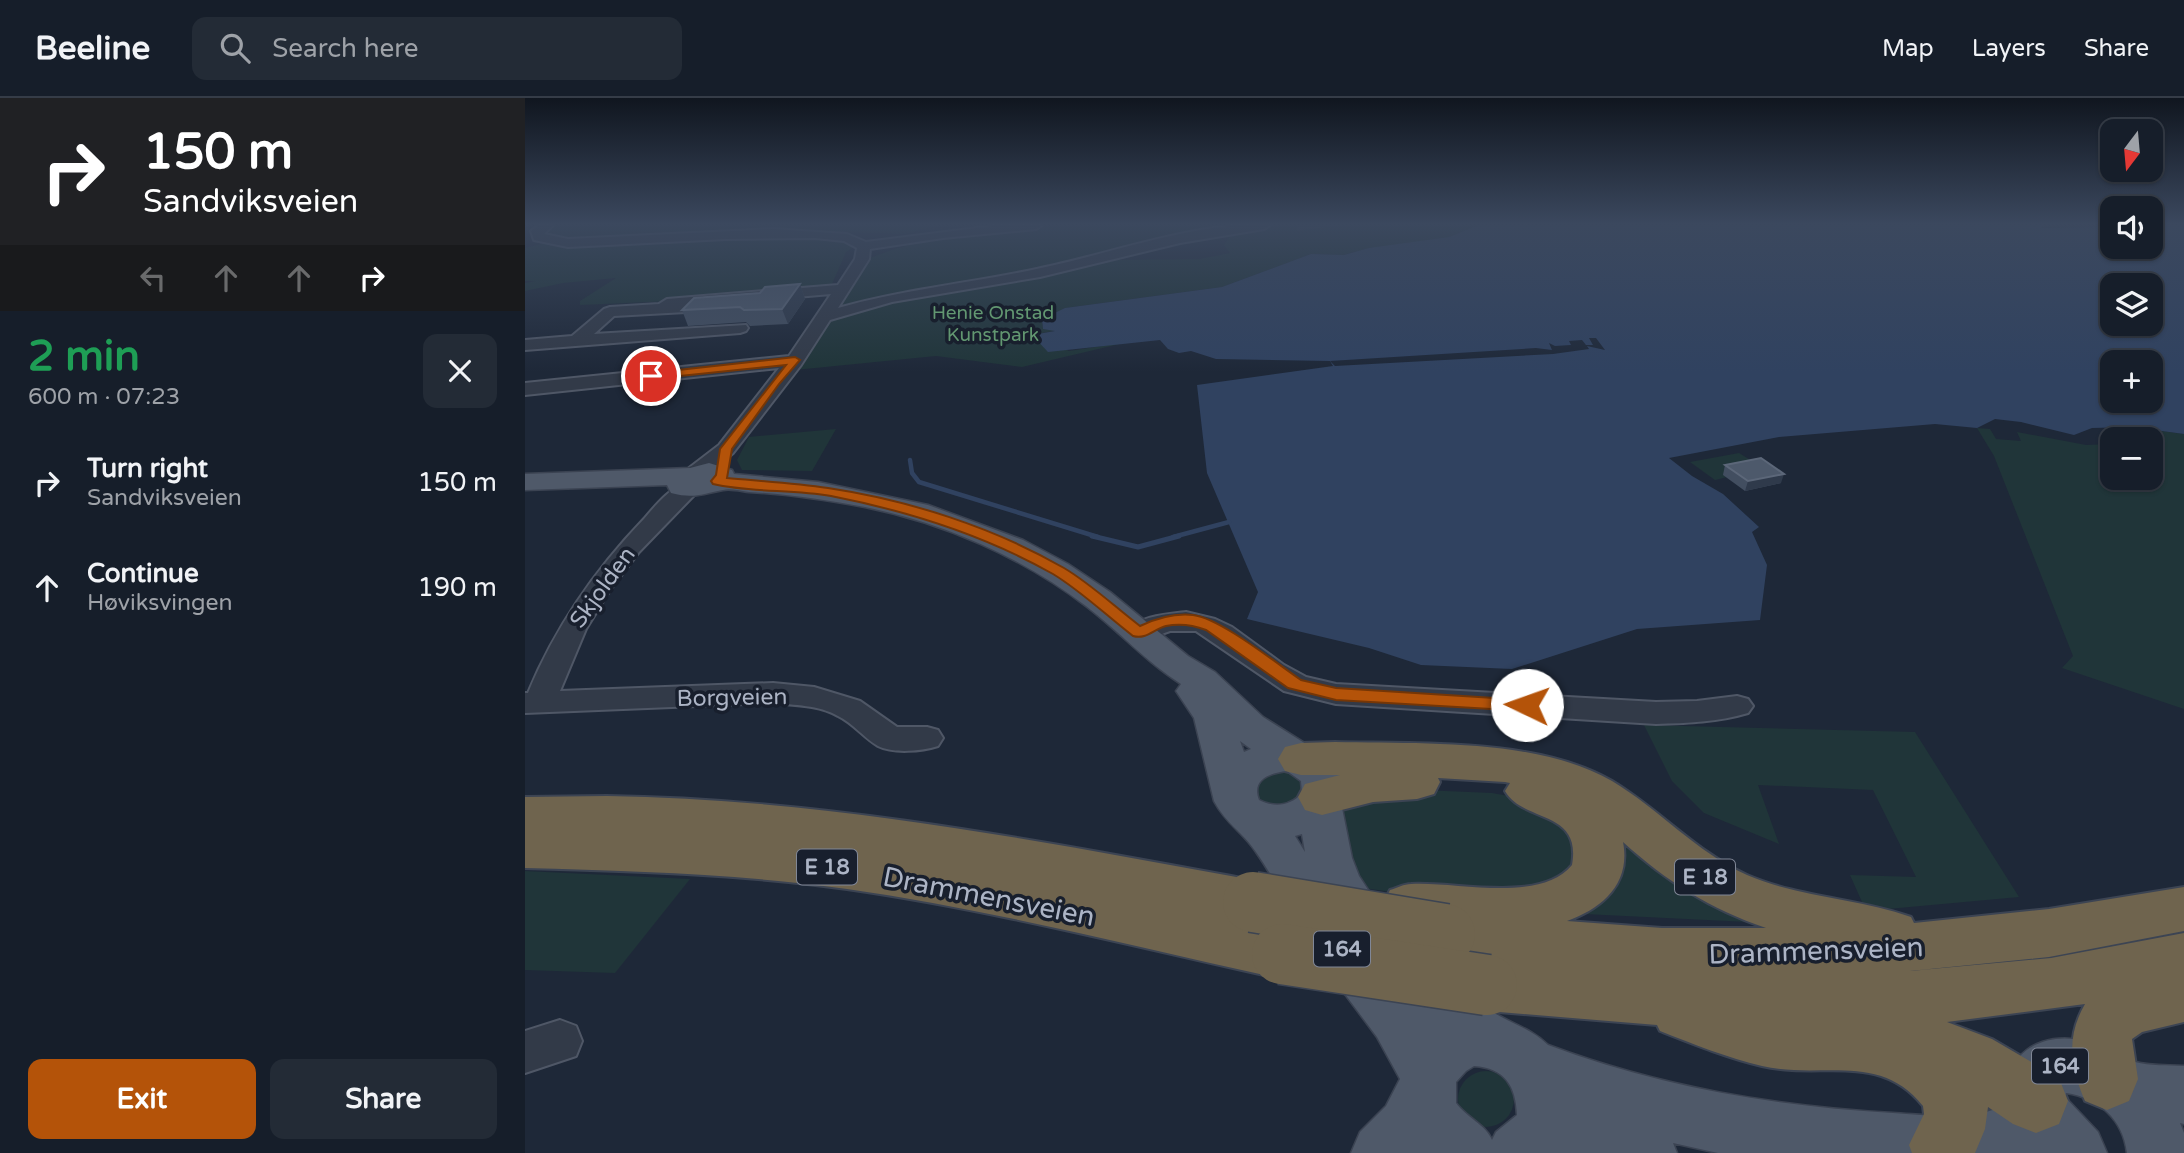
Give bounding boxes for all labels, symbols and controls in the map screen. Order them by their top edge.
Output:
search box [192,17,682,80]
text: Beeline [35,29,150,68]
icon: search [216,29,254,67]
text: Search here [272,33,418,64]
text: Map [1882,34,1934,63]
text: Layers [1972,34,2046,63]
text: Share [2084,34,2149,63]
north arrow [2100,119,2163,182]
map controls [2100,119,2163,490]
text: 150 m [143,123,293,182]
icon: right [28,126,119,217]
text: Sandviksveien [143,183,358,221]
button: sound [2100,196,2163,259]
icon: left [134,259,172,297]
icon: ahead [207,259,245,297]
icon: ahead [280,259,318,297]
icon: right [353,259,391,297]
button: layers [2100,273,2163,336]
park label: Henie Onstad Kunstpark [932,302,1054,346]
text: 2 min [28,331,140,382]
button: close [423,334,497,408]
pin [621,346,681,406]
button: + [2100,350,2163,413]
icon: arrive [632,357,670,395]
text: 600 m · 07:23 [28,383,180,411]
button: − [2100,427,2163,490]
text: Turn right [87,453,208,484]
icon: right [28,464,66,502]
text: 150 m [417,467,497,498]
text: Sandviksveien [87,484,242,512]
street label: Skjolden [564,541,642,634]
text: Continue [87,558,199,589]
icon: ahead [28,569,66,607]
text: 190 m [417,572,497,603]
text: Høviksvingen [87,589,233,617]
position arrow [1490,668,1564,742]
street label: Borgveien [676,683,788,713]
road number: E 18 [797,850,857,884]
street label: Drammensveien [880,860,1098,934]
road number: E 18 [1675,860,1735,894]
street label: Drammensveien [1708,930,1924,972]
road number: 164 [1314,932,1370,966]
road number: 164 [2032,1048,2088,1084]
button: Exit [28,1059,256,1139]
button: Share [270,1059,497,1139]

